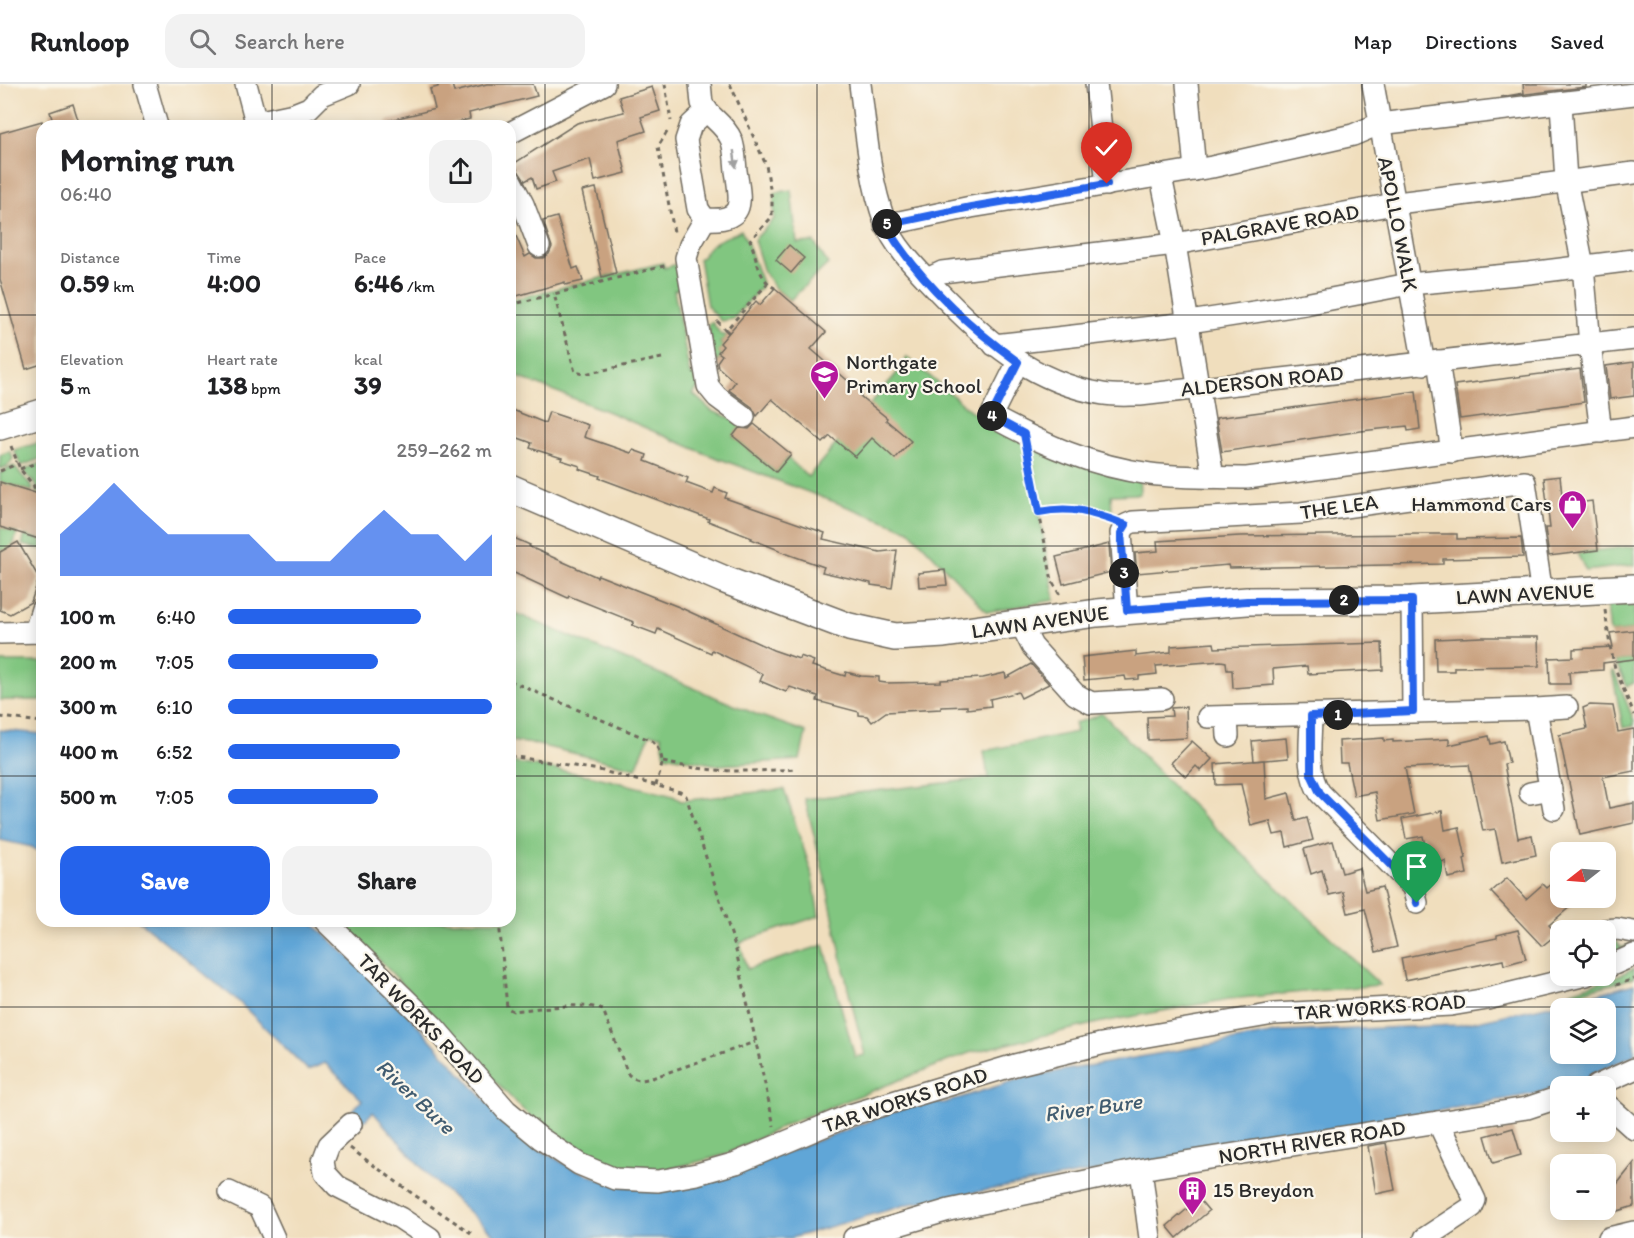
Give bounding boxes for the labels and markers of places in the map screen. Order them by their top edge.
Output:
pin [1081,122,1132,184]
pin: 5 [872,209,902,239]
place label: Northgate Primary School [846,349,982,398]
school or university icon: Northgate Primary School [809,358,841,400]
pin: 4 [977,401,1007,431]
shop icon: Hammond Cars [1557,488,1589,530]
place label: Hammond Cars [1411,491,1552,516]
pin: 3 [1109,558,1139,588]
pin: 2 [1329,585,1359,615]
pin: 1 [1323,700,1353,730]
pin [1391,841,1442,903]
building icon: 15 Breydon [1176,1174,1208,1216]
place label: 15 Breydon [1213,1177,1314,1202]

